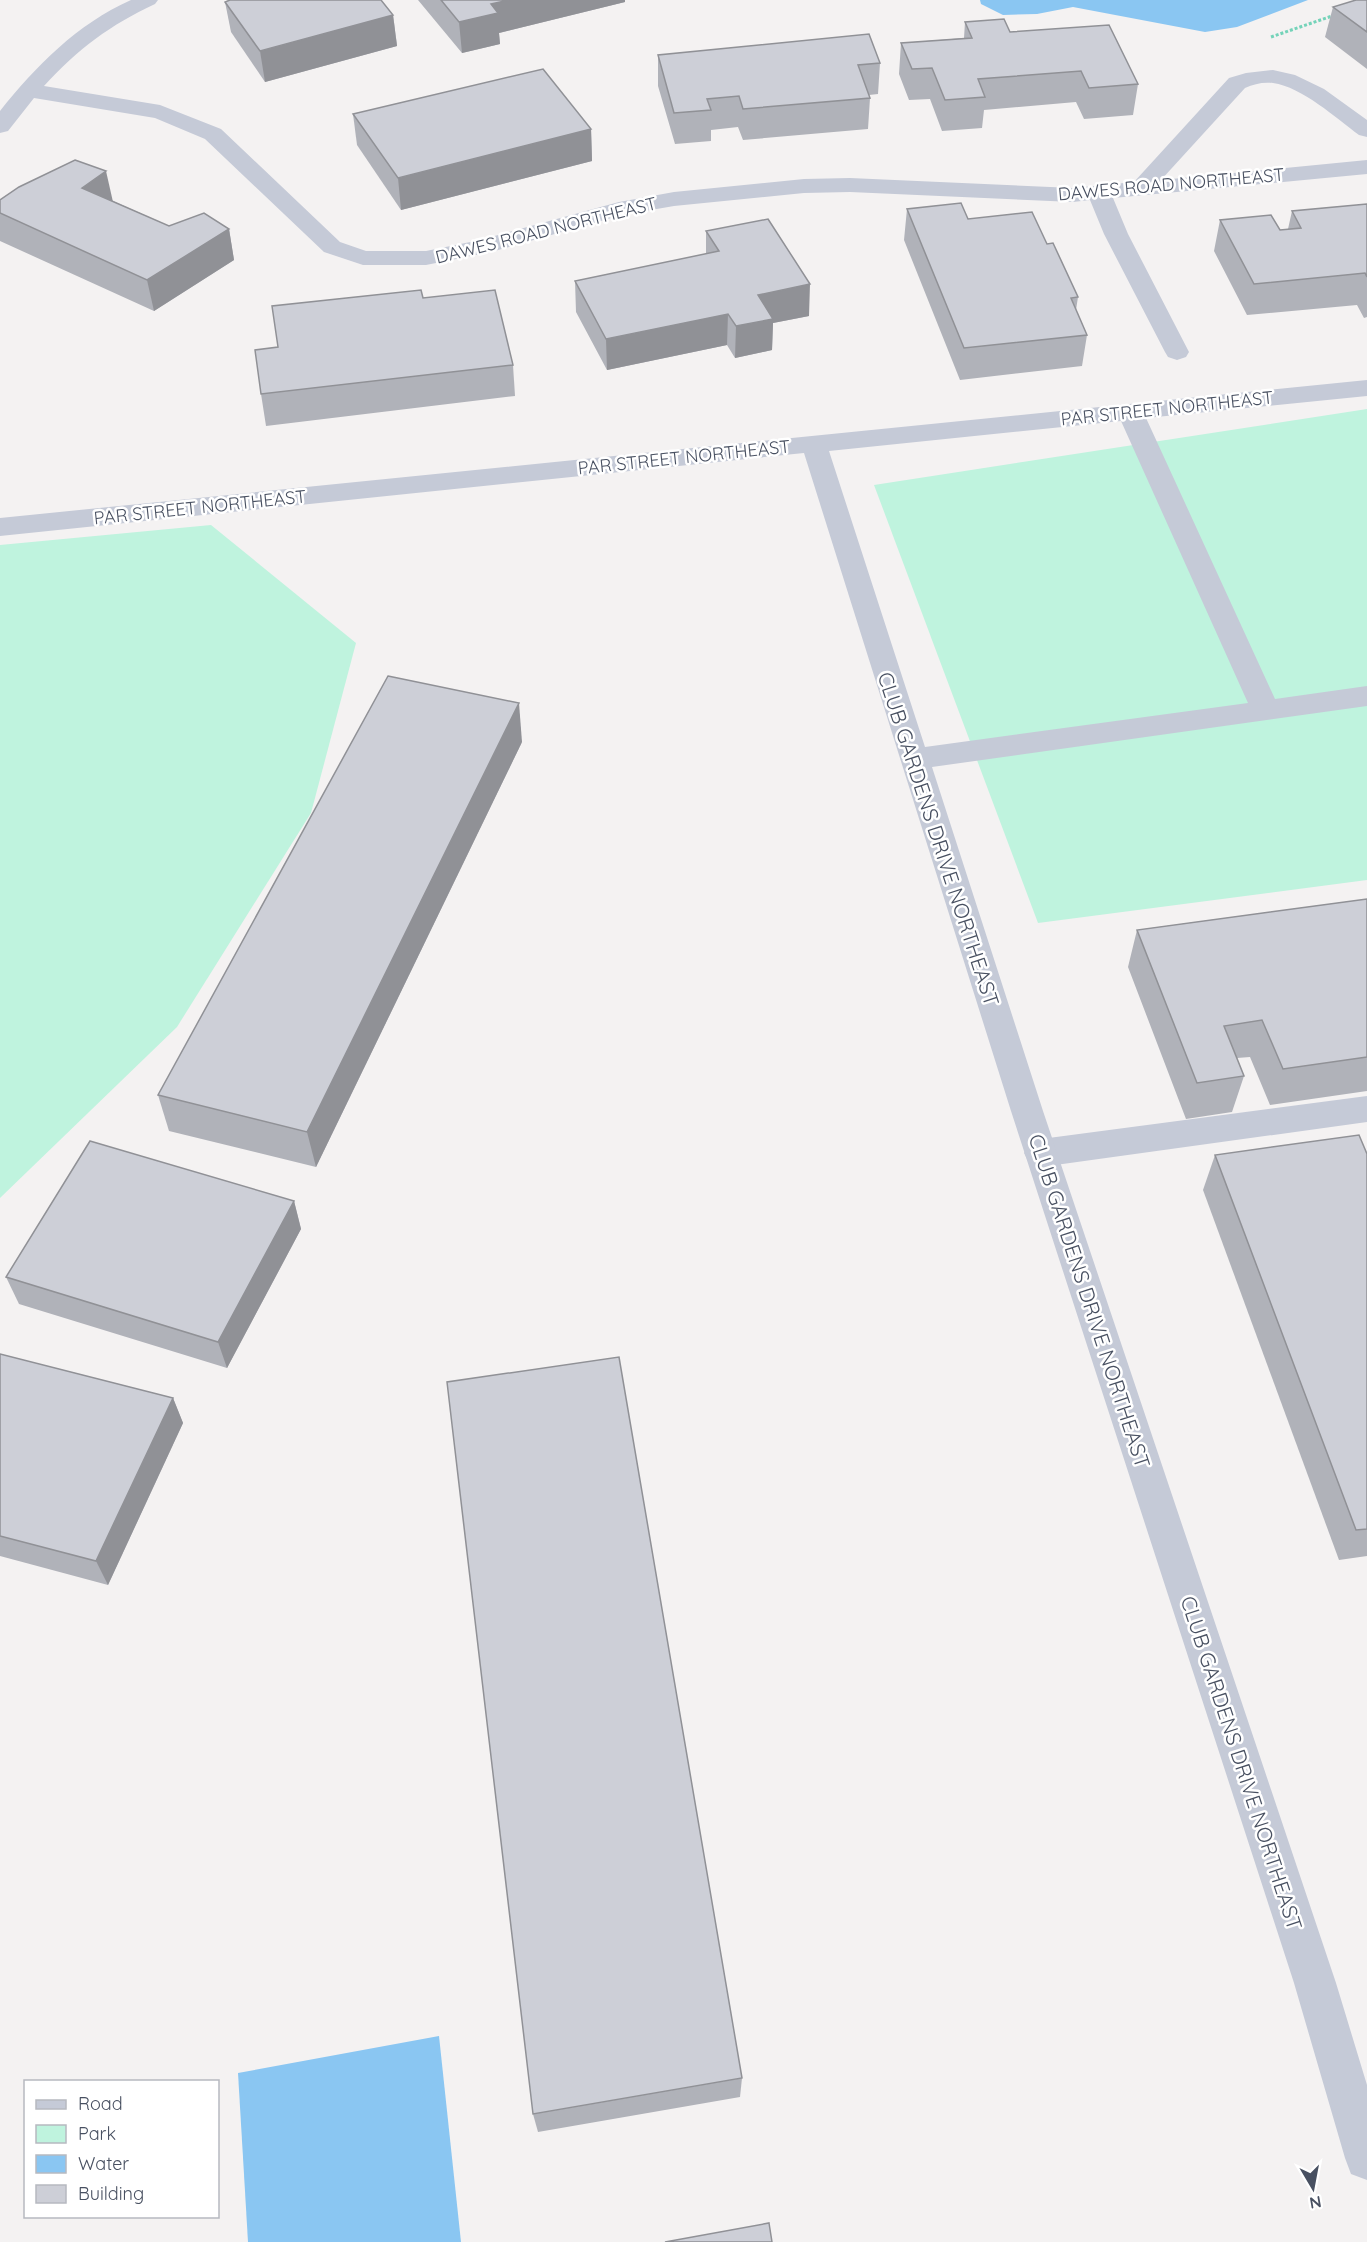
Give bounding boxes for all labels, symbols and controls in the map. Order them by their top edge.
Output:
street label: DAWES ROAD NORTHEAST [1057,163,1285,205]
street label: DAWES ROAD NORTHEAST [433,191,659,269]
street label: PAR STREET NORTHEAST [1060,385,1274,431]
street label: PAR STREET NORTHEAST [577,434,791,480]
street label: PAR STREET NORTHEAST [93,484,307,530]
street label: CLUB GARDENS DRIVE NORTHEAST [873,669,1005,1009]
street label: CLUB GARDENS DRIVE NORTHEAST [1024,1131,1156,1471]
street label: CLUB GARDENS DRIVE NORTHEAST [1176,1593,1308,1933]
legend [24,2080,219,2218]
text: Road [78,2092,123,2115]
text: Park [78,2122,116,2145]
text: Water [78,2152,129,2175]
north arrow [1283,2158,1343,2218]
text: Building [78,2182,144,2205]
text: N [1308,2192,1323,2214]

